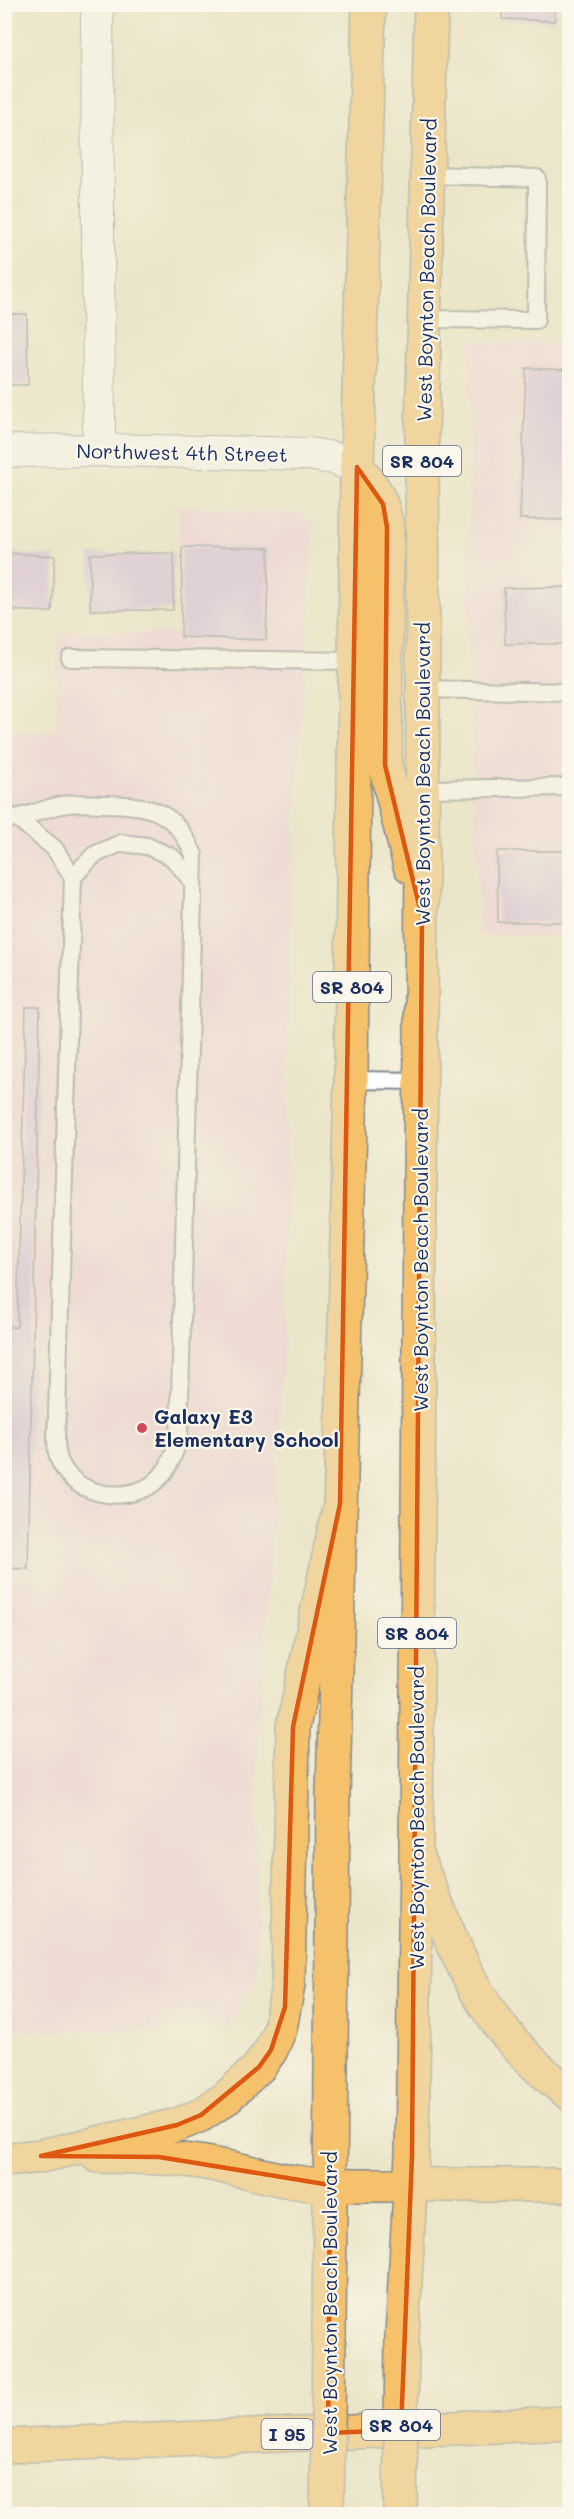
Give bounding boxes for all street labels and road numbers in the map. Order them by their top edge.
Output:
street label: West Boynton Beach Boulevard [410,118,442,422]
street label: Northwest 4th Street [76,437,288,467]
road number: SR 804 [383,446,461,476]
street label: West Boynton Beach Boulevard [409,622,435,926]
road number: SR 804 [313,972,391,1002]
street label: West Boynton Beach Boulevard [407,1108,433,1412]
road number: SR 804 [378,1618,456,1648]
street label: West Boynton Beach Boulevard [403,1666,429,1970]
street label: West Boynton Beach Boulevard [316,2151,342,2455]
road number: SR 804 [362,2410,440,2440]
road number: I 95 [262,2419,312,2449]

